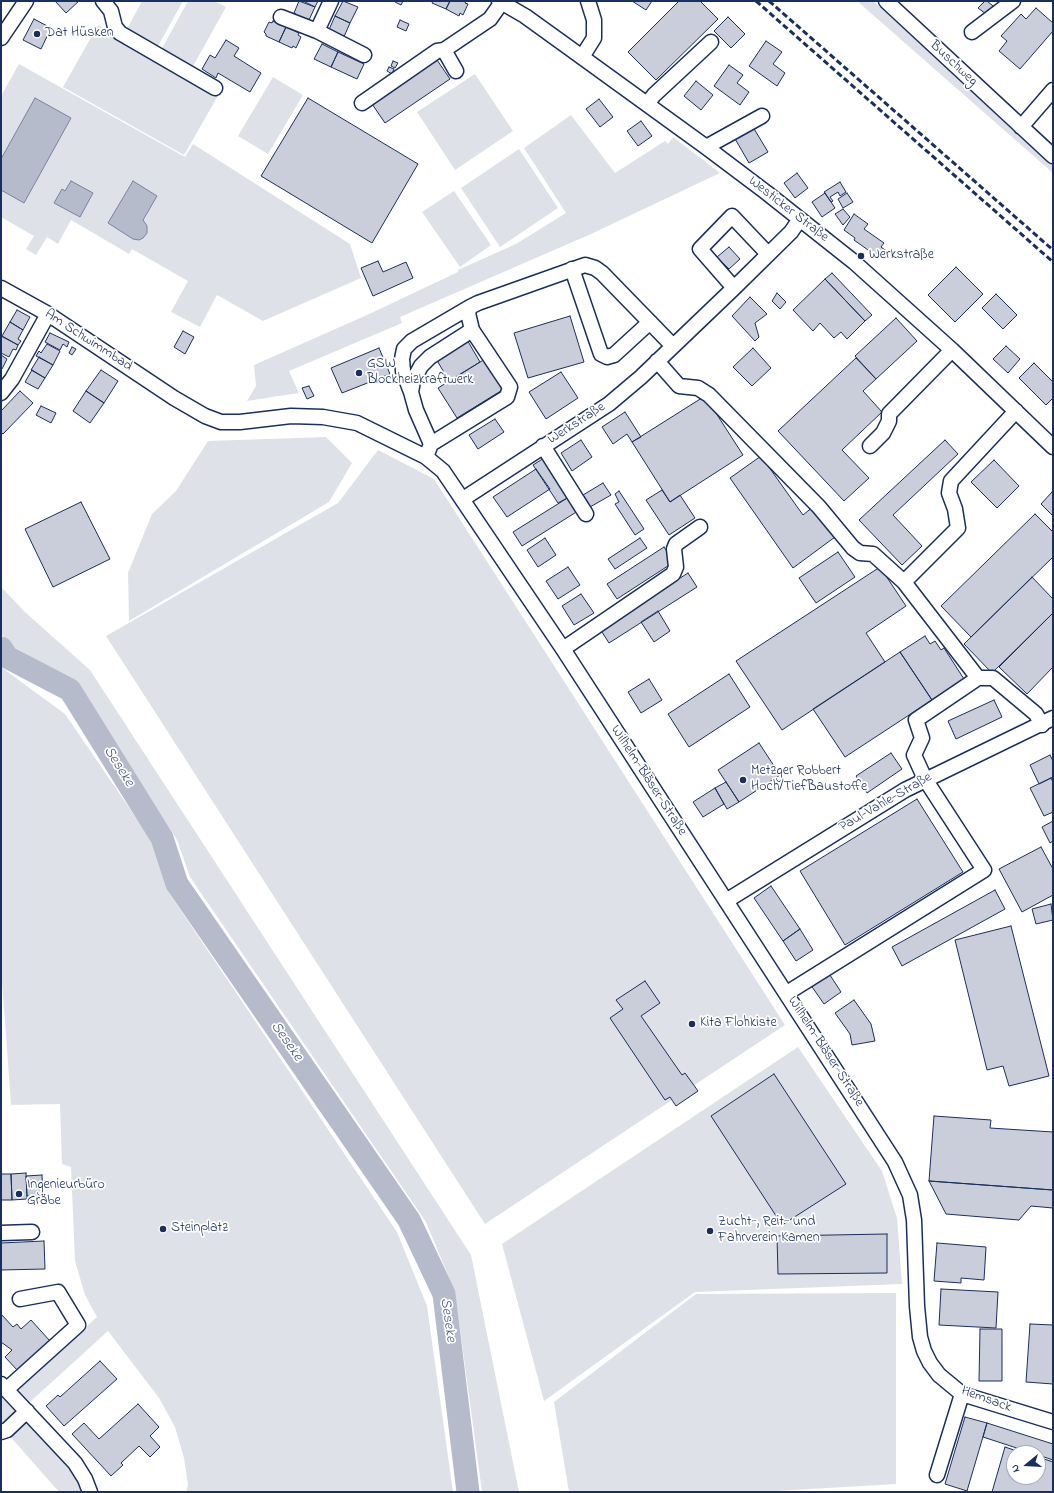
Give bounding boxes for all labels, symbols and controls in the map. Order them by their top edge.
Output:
place label: Dat Hüsken [45,26,114,42]
marker: Dat Hüsken [32,29,42,39]
street label: Buschweg [926,38,980,90]
street label: Westicker Straße [745,173,831,247]
place label: Werkstraße [869,248,934,264]
marker: Werkstraße [856,251,866,261]
street label: Am Schwimmbad [41,306,135,376]
place label: GSW Blockheizkraftwerk [367,357,473,390]
marker: GSW Blockheizkraftwerk [354,368,364,378]
street label: Werkstraße [545,399,609,449]
street label: Wilhelm-Bläser-Straße [606,723,690,839]
water label: Seseke [99,744,137,790]
place label: Metzger Robbert Hoch/TiefBaustoffe [751,764,867,796]
street label: Paul-Vahle-Straße [837,770,935,836]
marker: Metzger Robbert Hoch/TiefBaustoffe [738,775,748,785]
street label: Wilhelm-Bläser-Straße [783,994,867,1110]
place label: Kita Flohkiste [700,1016,777,1032]
water label: Seseke [266,1019,306,1065]
marker: Kita Flohkiste [687,1019,697,1029]
place label: Ingenieurbüro Gräbe [27,1178,105,1210]
marker: Ingenieurbüro Gräbe [14,1189,24,1199]
place label: Zucht-, Reit- und Fahrverein Kamen [718,1215,820,1248]
place label: Steinplatz [171,1221,228,1237]
marker: Steinplatz [158,1224,168,1234]
marker: Zucht-, Reit- und Fahrverein Kamen [705,1226,715,1236]
water label: Seseke [435,1297,459,1343]
street label: Hemsack [959,1383,1013,1417]
north arrow [1006,1445,1046,1485]
text: N [1007,1462,1024,1474]

